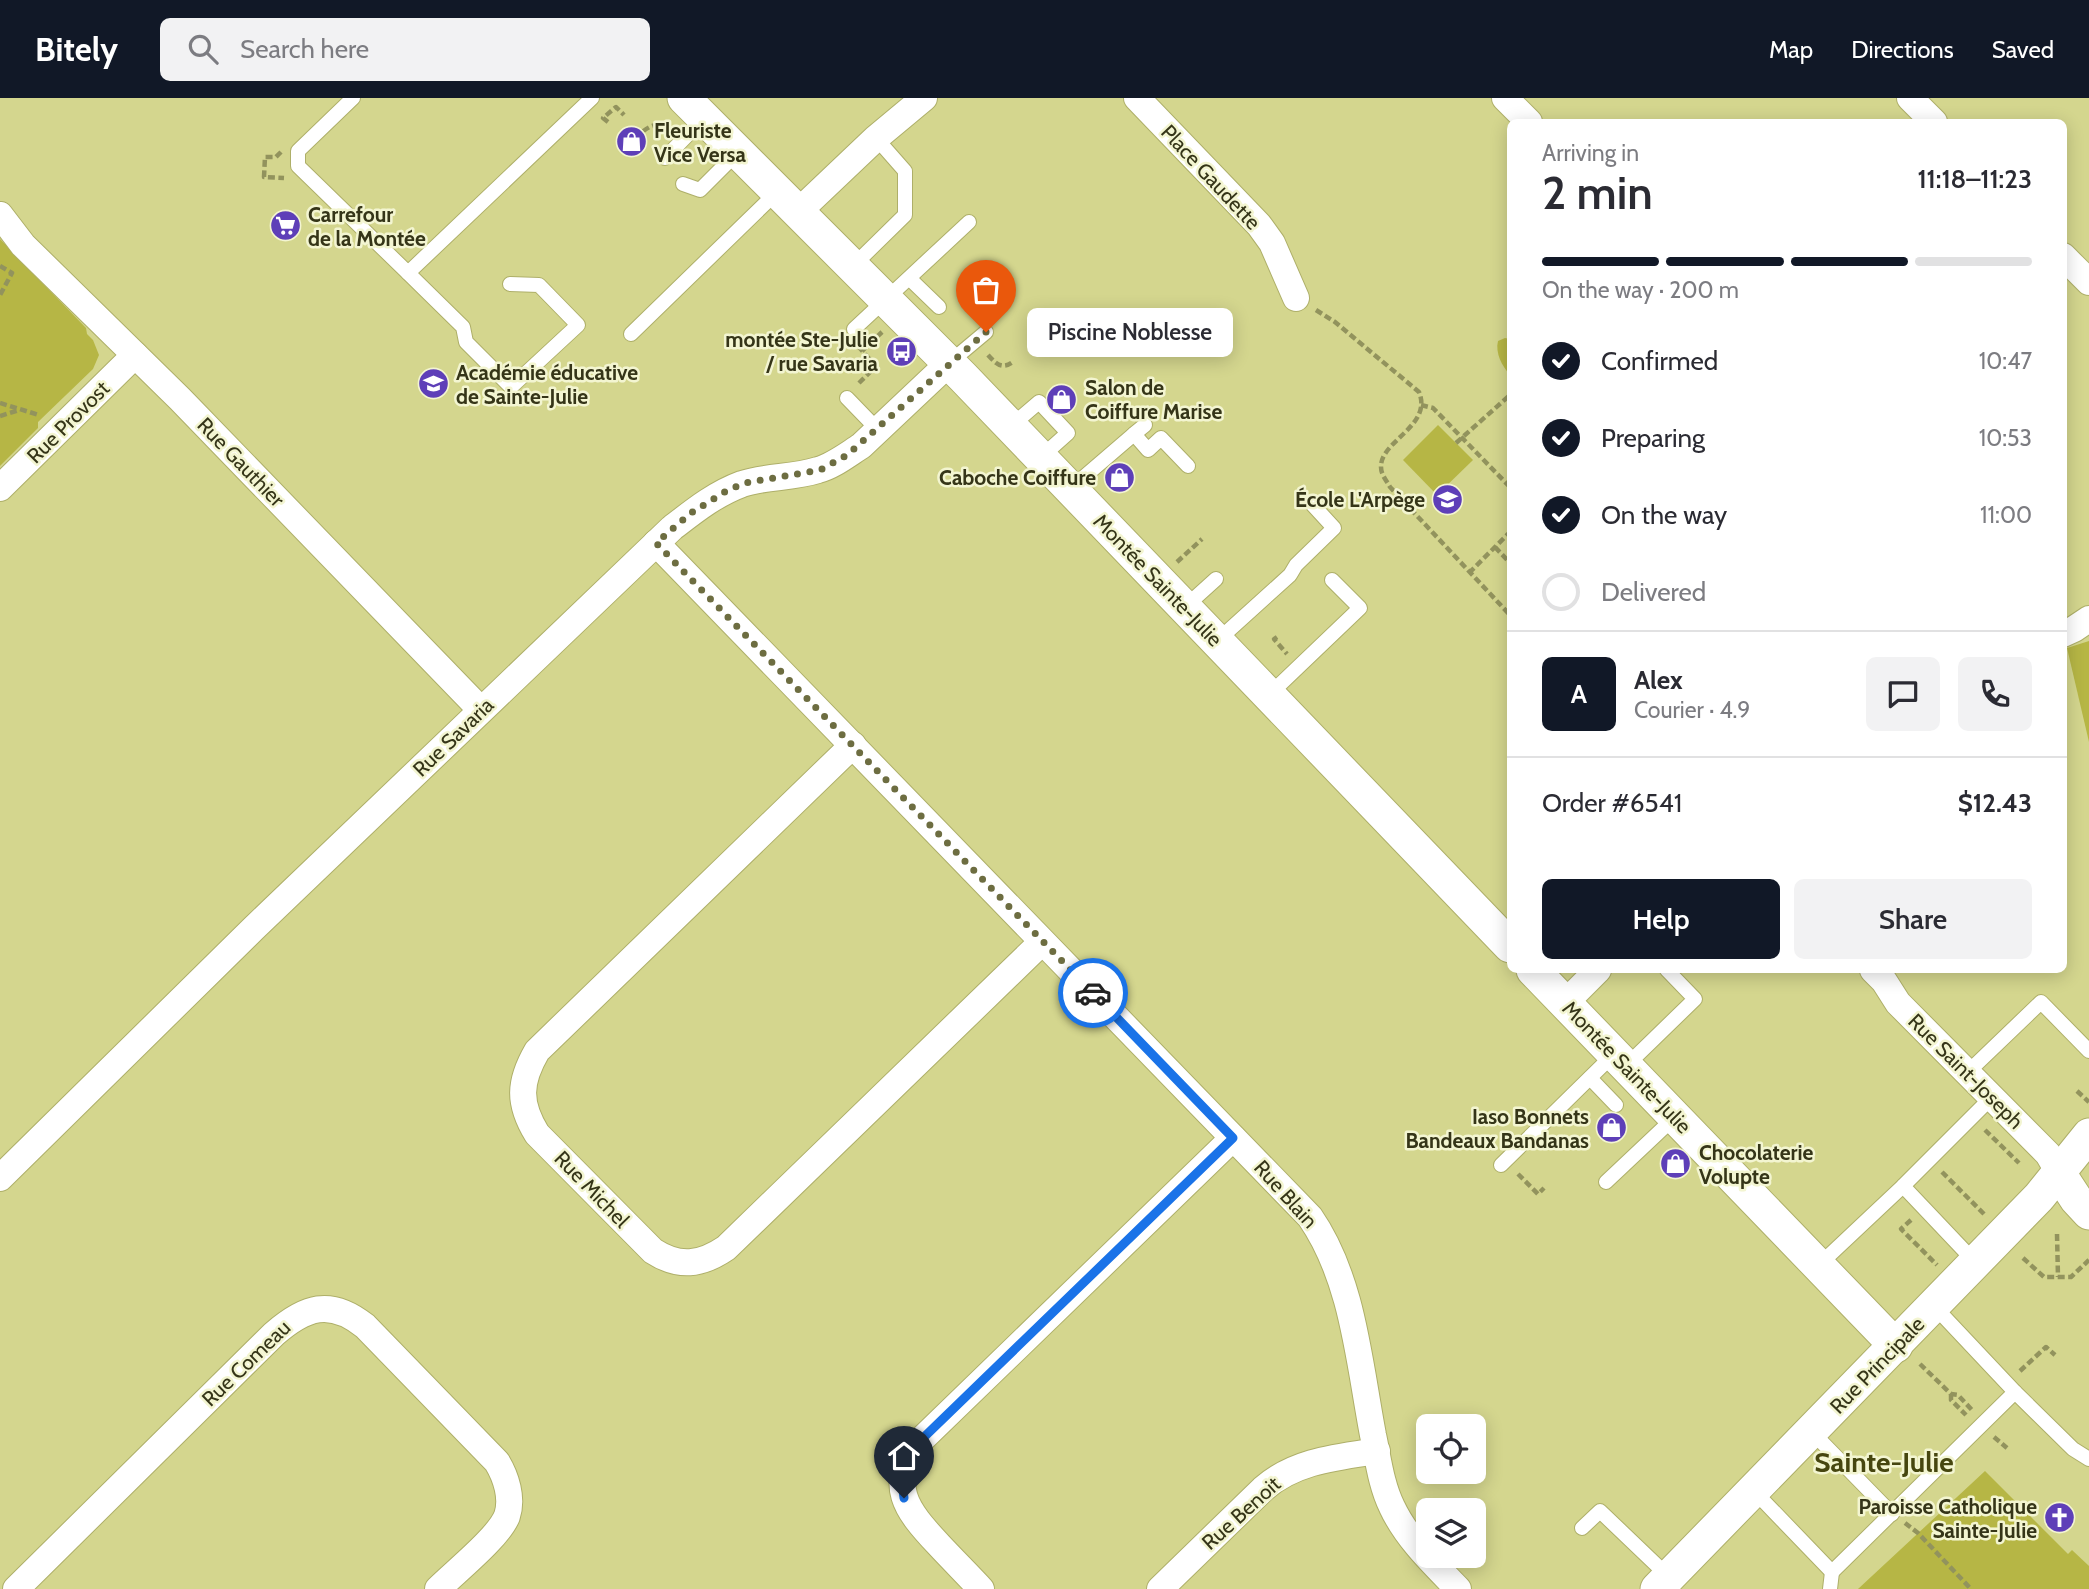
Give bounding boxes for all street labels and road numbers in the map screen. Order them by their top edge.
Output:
street label: Place Gaudette [1156,119,1266,235]
street label: Rue Provost [22,376,114,468]
street label: Rue Gauthier [192,412,290,512]
street label: Montée Sainte-Julie [1088,509,1228,652]
street label: Rue Savaria [408,692,498,782]
street label: Montée Sainte-Julie [1557,996,1697,1139]
street label: Rue Saint-Joseph [1903,1008,2029,1134]
street label: Rue Michel [549,1145,635,1233]
street label: Rue Blain [1249,1155,1323,1233]
street label: Rue Principale [1825,1311,1930,1419]
street label: Rue Comeau [197,1315,295,1411]
street label: Rue Benoit [1197,1471,1285,1555]

